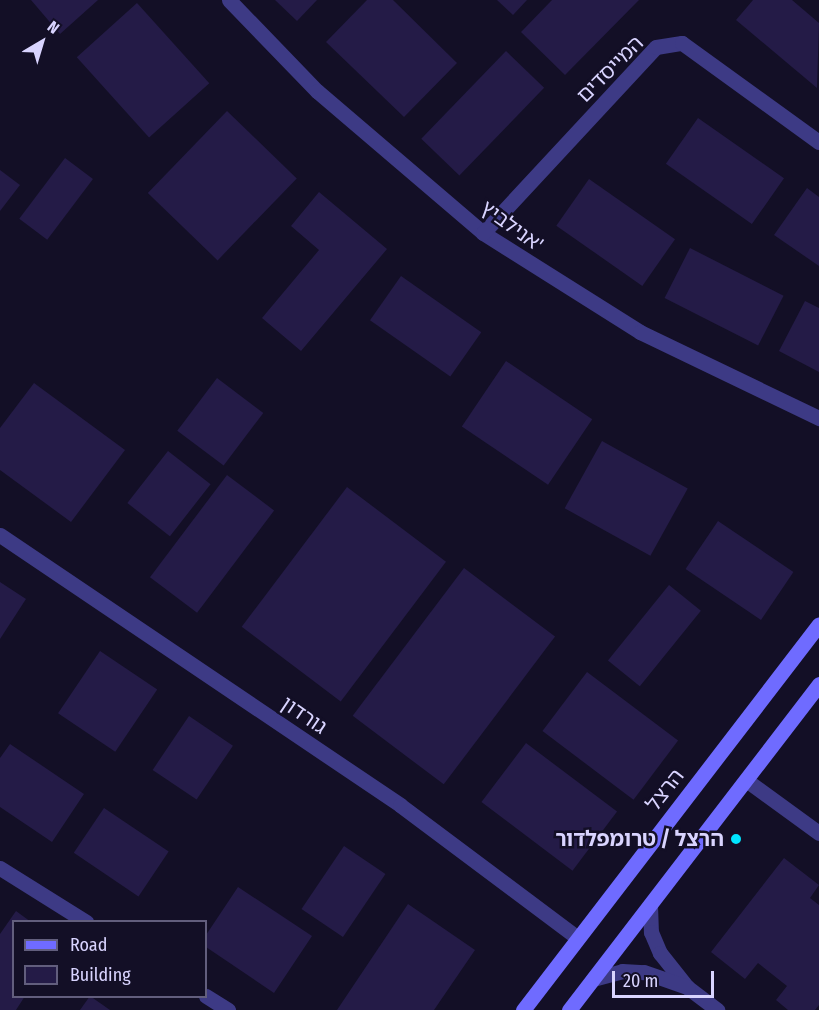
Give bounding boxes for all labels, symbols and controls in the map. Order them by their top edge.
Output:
north arrow [12,12,72,72]
text: N [44,17,63,38]
street label: המייסדים [571,30,649,108]
street label: אנילביץ' [476,195,548,257]
street label: גורדון [276,691,332,739]
street label: הרצל [641,764,689,816]
place label: הרצל / טרומפלדור [555,826,724,852]
marker: הרצל / טרומפלדור [729,832,743,846]
legend [12,920,207,998]
text: Road [70,934,107,956]
scale bar [615,959,717,997]
text: Building [70,964,131,986]
text: 20 m [623,970,658,992]

